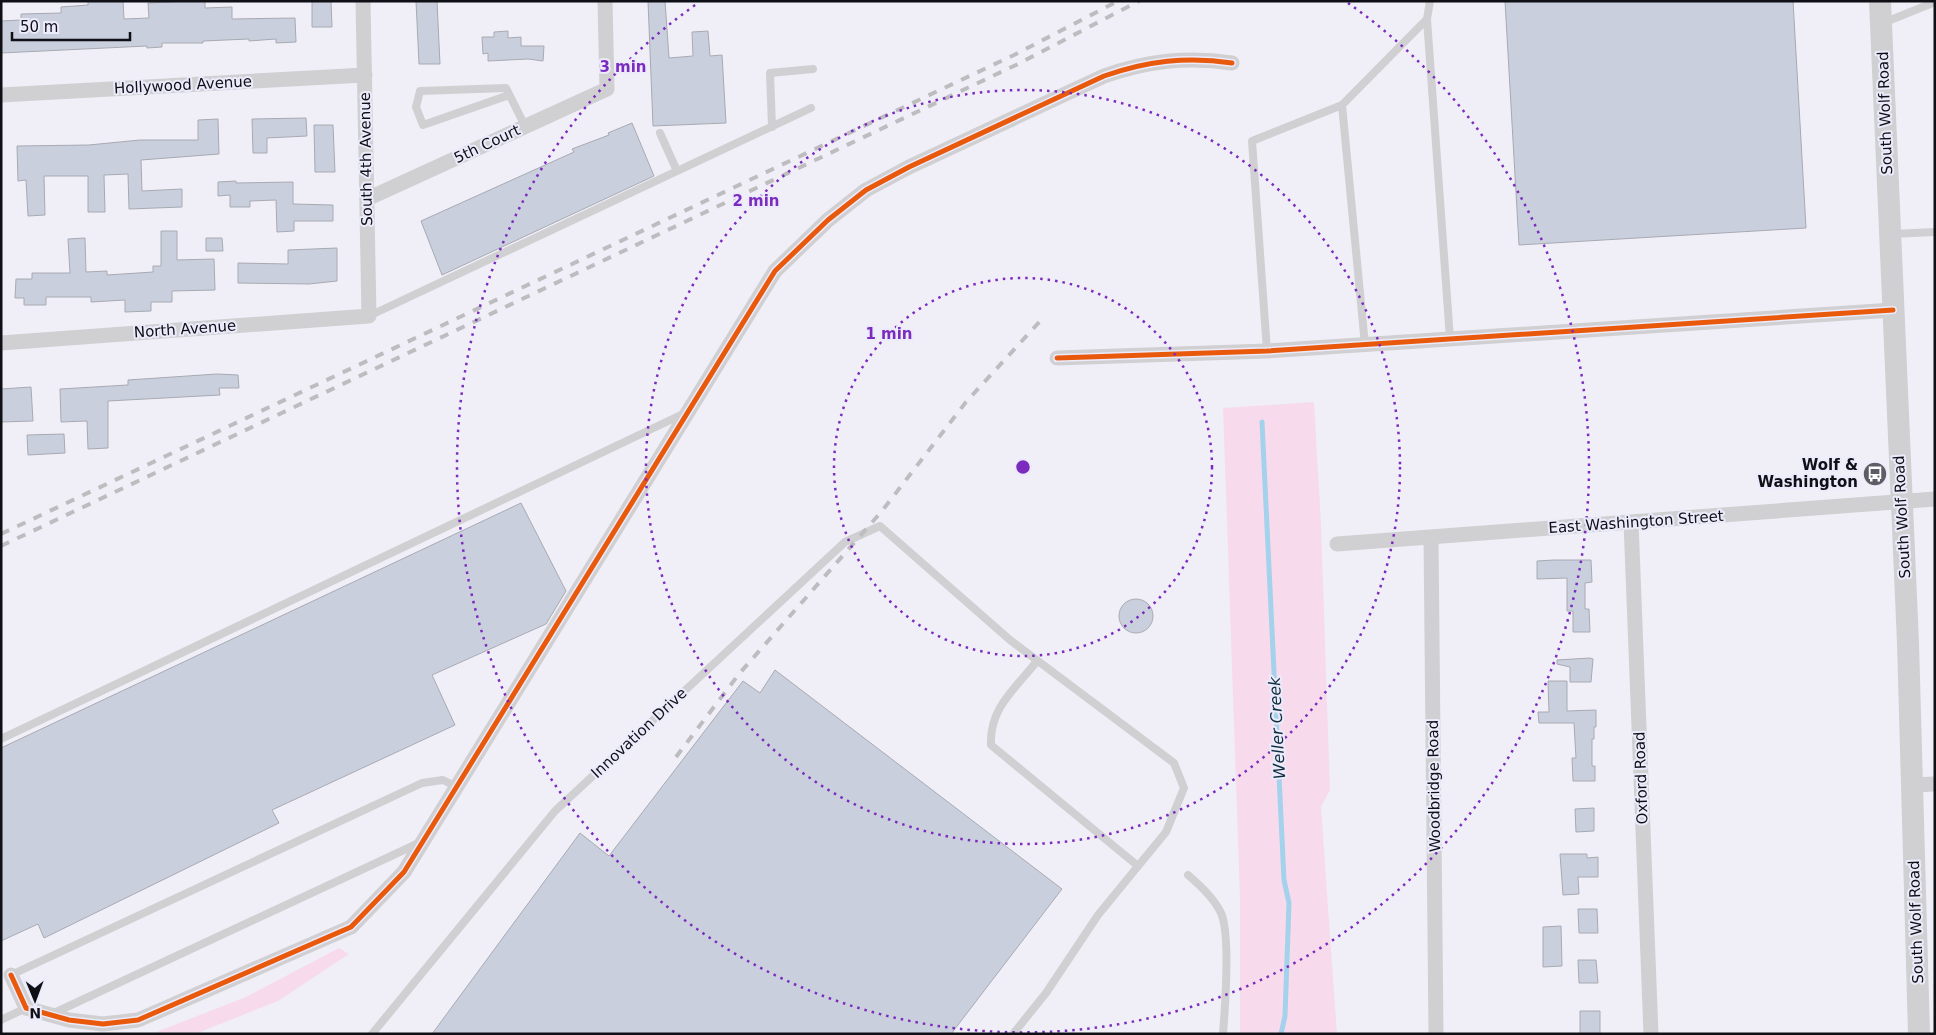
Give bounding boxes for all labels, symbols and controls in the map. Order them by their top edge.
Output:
scale bar [12,10,130,42]
text: 50 m [20,18,58,36]
street label: South Wolf Road [1874,51,1896,175]
text: 3 min [599,58,647,76]
street label: Hollywood Avenue [113,72,253,98]
street label: South 4th Avenue [356,92,376,226]
street label: 5th Court [451,121,523,167]
text: 2 min [732,192,780,210]
street label: North Avenue [133,316,237,342]
text: 1 min [865,325,913,343]
street label: South Wolf Road [1890,455,1914,579]
place label: Wolf & Washington [1758,456,1858,491]
centre of rings [1014,458,1032,476]
bus stop icon: Wolf & Washington [1862,461,1888,487]
street label: East Washington Street [1548,507,1724,537]
water label: Weller Creek [1265,675,1289,780]
street label: Innovation Drive [587,684,691,782]
street label: Woodbridge Road [1424,720,1444,852]
street label: Oxford Road [1630,731,1652,825]
street label: South Wolf Road [1905,860,1927,984]
north arrow [10,975,60,1025]
text: N [29,1005,41,1021]

